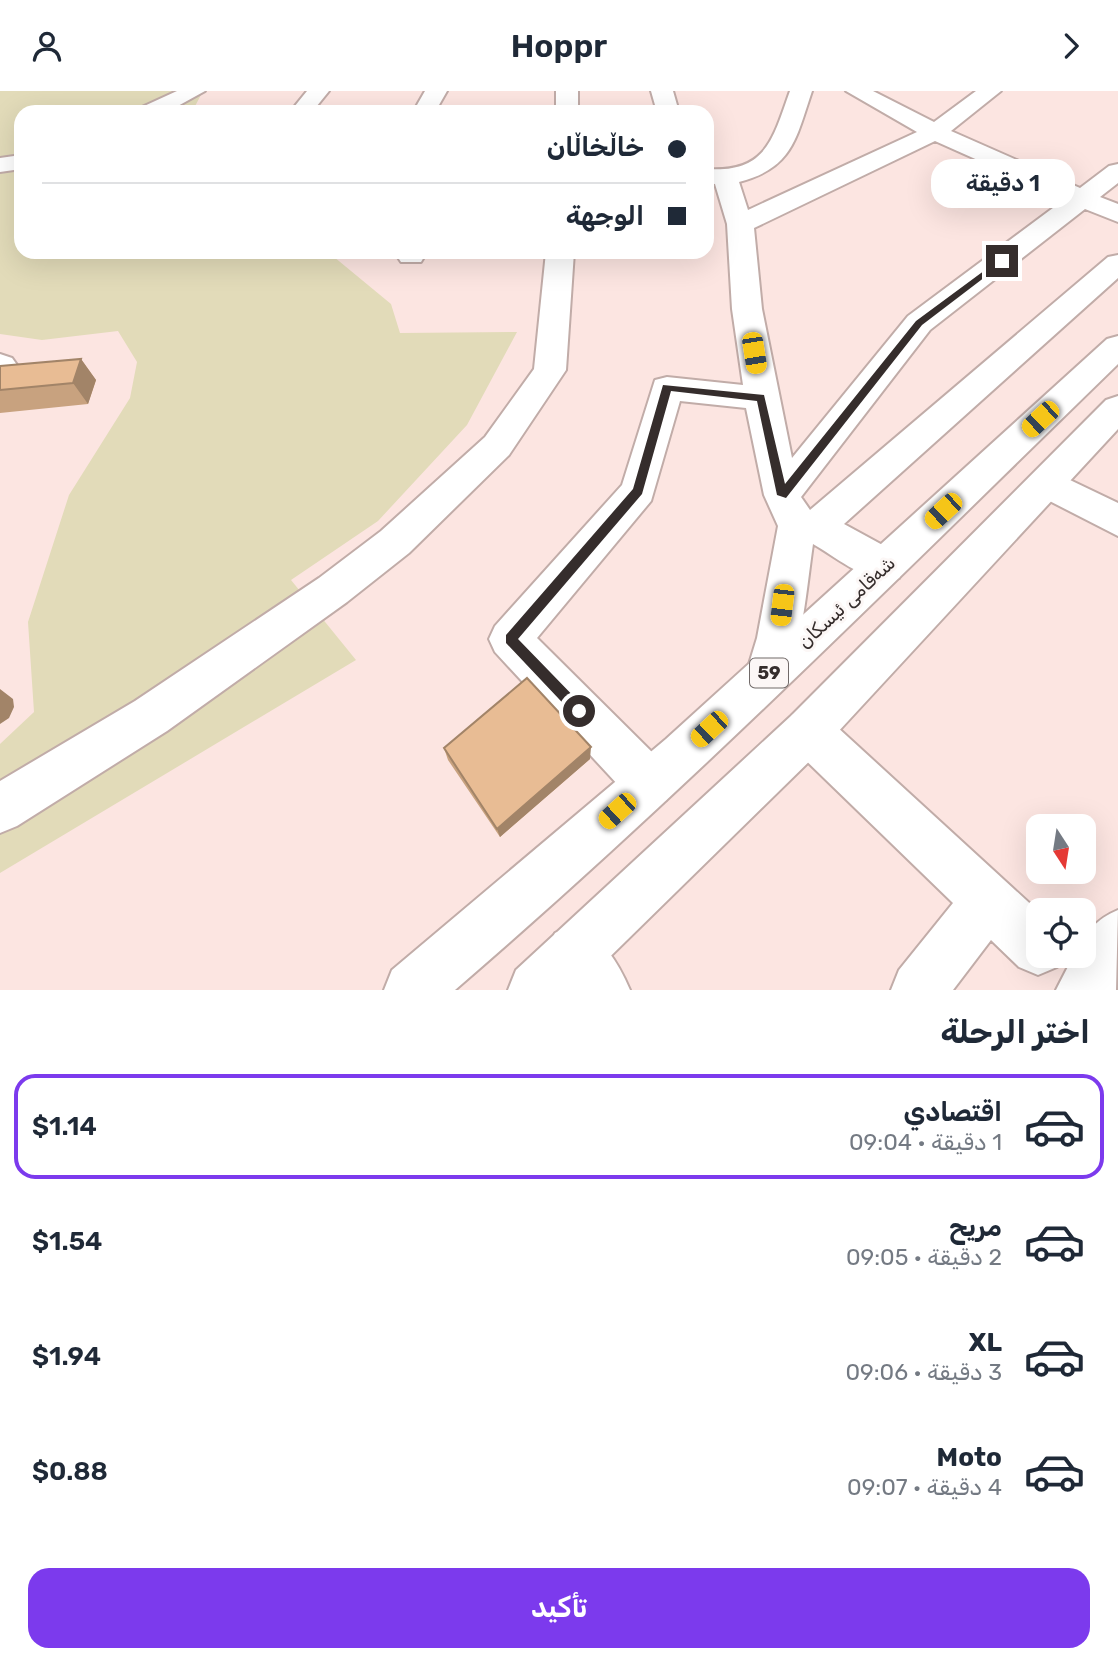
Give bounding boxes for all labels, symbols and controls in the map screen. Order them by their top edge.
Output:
icon: person [28,27,66,65]
text: Hoppr [511,27,607,65]
icon: forward [1052,27,1090,65]
text: خاڵخاڵان [547,132,644,163]
callout: 1 دقيقة [930,159,1074,209]
text: 1 دقيقة [966,169,1040,197]
text: الوجهة [566,201,644,232]
route end [986,245,1018,277]
car [741,331,768,375]
car [1018,397,1063,441]
car [921,489,966,533]
street label: شەقامی ئیسکان [793,551,900,653]
car [770,583,795,627]
road number: 59 [750,659,788,687]
route start [563,695,595,727]
car [687,707,732,751]
car [595,789,640,833]
north arrow [1026,814,1096,884]
map controls [1026,814,1096,968]
button: locate [1026,898,1096,968]
text: اختر الرحلة [940,1013,1090,1051]
icon: car [1023,1095,1086,1158]
text: اقتصادي [903,1097,1002,1128]
text: $1.14 [32,1111,97,1142]
text: 1 دقيقة · 09:04 [849,1128,1002,1156]
icon: car [1023,1210,1086,1273]
text: مريح [949,1212,1002,1243]
text: $1.54 [32,1226,102,1257]
text: 2 دقيقة · 09:05 [846,1243,1002,1271]
icon: car [1023,1325,1086,1388]
text: XL [969,1327,1002,1358]
text: $1.94 [32,1341,101,1372]
text: 3 دقيقة · 09:06 [845,1358,1002,1386]
icon: car [1023,1440,1086,1503]
text: Moto [937,1442,1002,1473]
text: $0.88 [32,1456,108,1487]
text: 4 دقيقة · 09:07 [847,1473,1002,1501]
button: تأكيد [28,1568,1090,1648]

